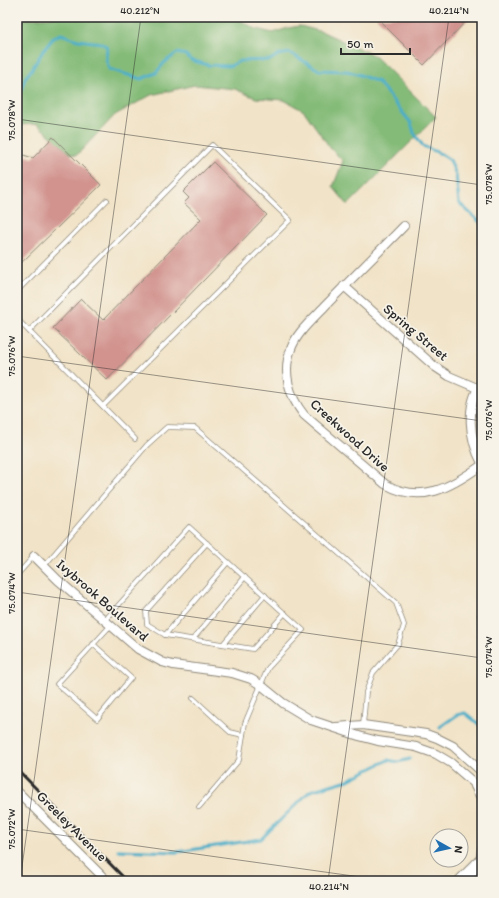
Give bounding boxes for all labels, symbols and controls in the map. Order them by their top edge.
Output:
text: 40.212°N [120,4,160,17]
text: 40.214°N [429,4,469,17]
scale bar [341,30,410,56]
text: 50 m [347,37,373,51]
text: 75.078°W [5,99,18,140]
text: 75.078°W [482,163,495,204]
street label: Spring Street [380,300,452,365]
text: 75.076°W [5,335,18,376]
street label: Creekwood Drive [306,395,393,476]
text: 75.076°W [482,399,495,440]
street label: Ivybrook Boulevard [53,556,153,645]
text: 75.074°W [5,572,18,614]
text: 75.074°W [482,636,495,678]
street label: Greeley Avenue [33,788,111,865]
text: 75.072°W [5,808,18,849]
north arrow [429,828,469,868]
text: N [451,845,465,854]
text: 40.214°N [309,880,349,893]

